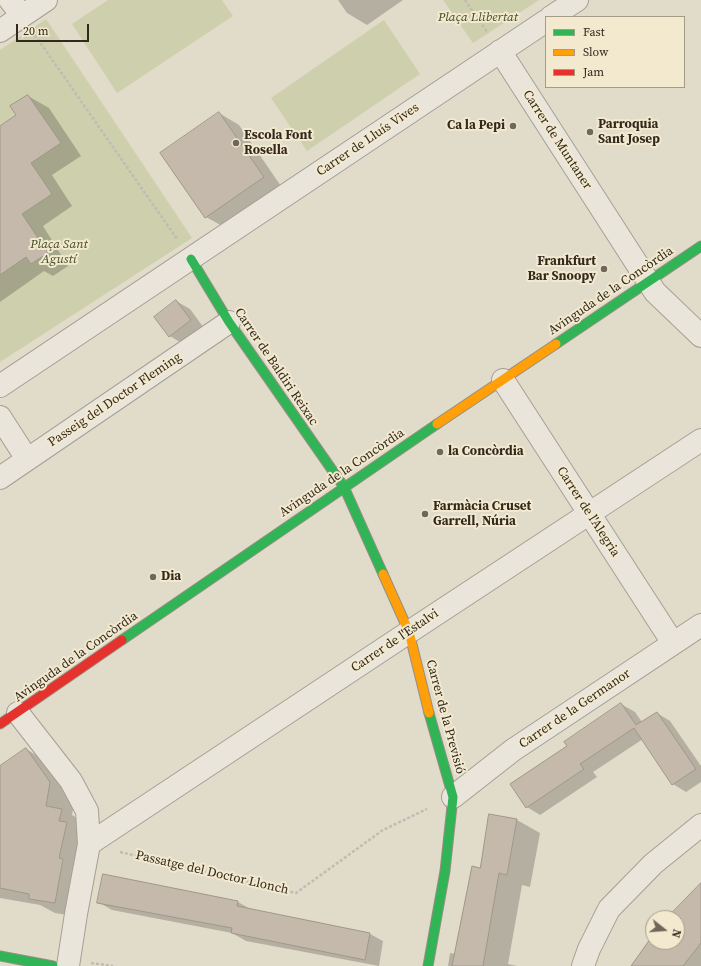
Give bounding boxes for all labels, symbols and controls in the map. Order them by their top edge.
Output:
park label: Plaça Llibertat [438,10,518,26]
scale bar [18,16,91,42]
legend [545,16,685,88]
text: 20 m [23,23,49,39]
text: Fast [583,24,605,40]
text: Slow [583,44,608,60]
text: Jam [583,64,604,80]
street label: Carrer de Muntaner [519,87,595,193]
street label: Carrer de Lluís Vives [314,100,422,180]
place label: Parroquia Sant Josep [598,117,660,148]
place label: Ca la Pepi [447,118,505,134]
marker: Ca la Pepi [508,121,518,131]
marker: Parroquia Sant Josep [585,127,595,137]
place label: Escola Font Rosella [244,128,312,159]
marker: Escola Font Rosella [231,138,241,148]
park label: Plaça Sant Agustí [30,237,88,268]
street label: Avinguda de la Concòrdia [545,243,677,339]
place label: Frankfurt Bar Snoopy [527,254,596,285]
marker: Frankfurt Bar Snoopy [599,264,609,274]
street label: Carrer de Baldiri Reixac [231,305,321,429]
street label: Passeig del Doctor Fleming [45,350,185,450]
street label: Avinguda de la Concòrdia [276,425,408,521]
place label: la Concòrdia [448,444,524,460]
marker: la Concòrdia [435,447,445,457]
street label: Carrer de l'Alegria [553,464,623,560]
place label: Farmàcia Cruset Garrell, Núria [433,499,531,530]
marker: Farmàcia Cruset Garrell, Núria [420,509,430,519]
place label: Dia [161,569,181,585]
marker: Dia [148,572,158,582]
street label: Carrer de l'Estalvi [348,606,442,676]
street label: Avinguda de la Concòrdia [11,608,141,706]
street label: Carrer de la Previsió [422,658,468,776]
street label: Carrer de la Germanor [516,666,634,752]
street label: Passatge del Doctor Llonch [134,848,290,898]
north arrow [645,910,685,950]
text: N [668,927,684,939]

